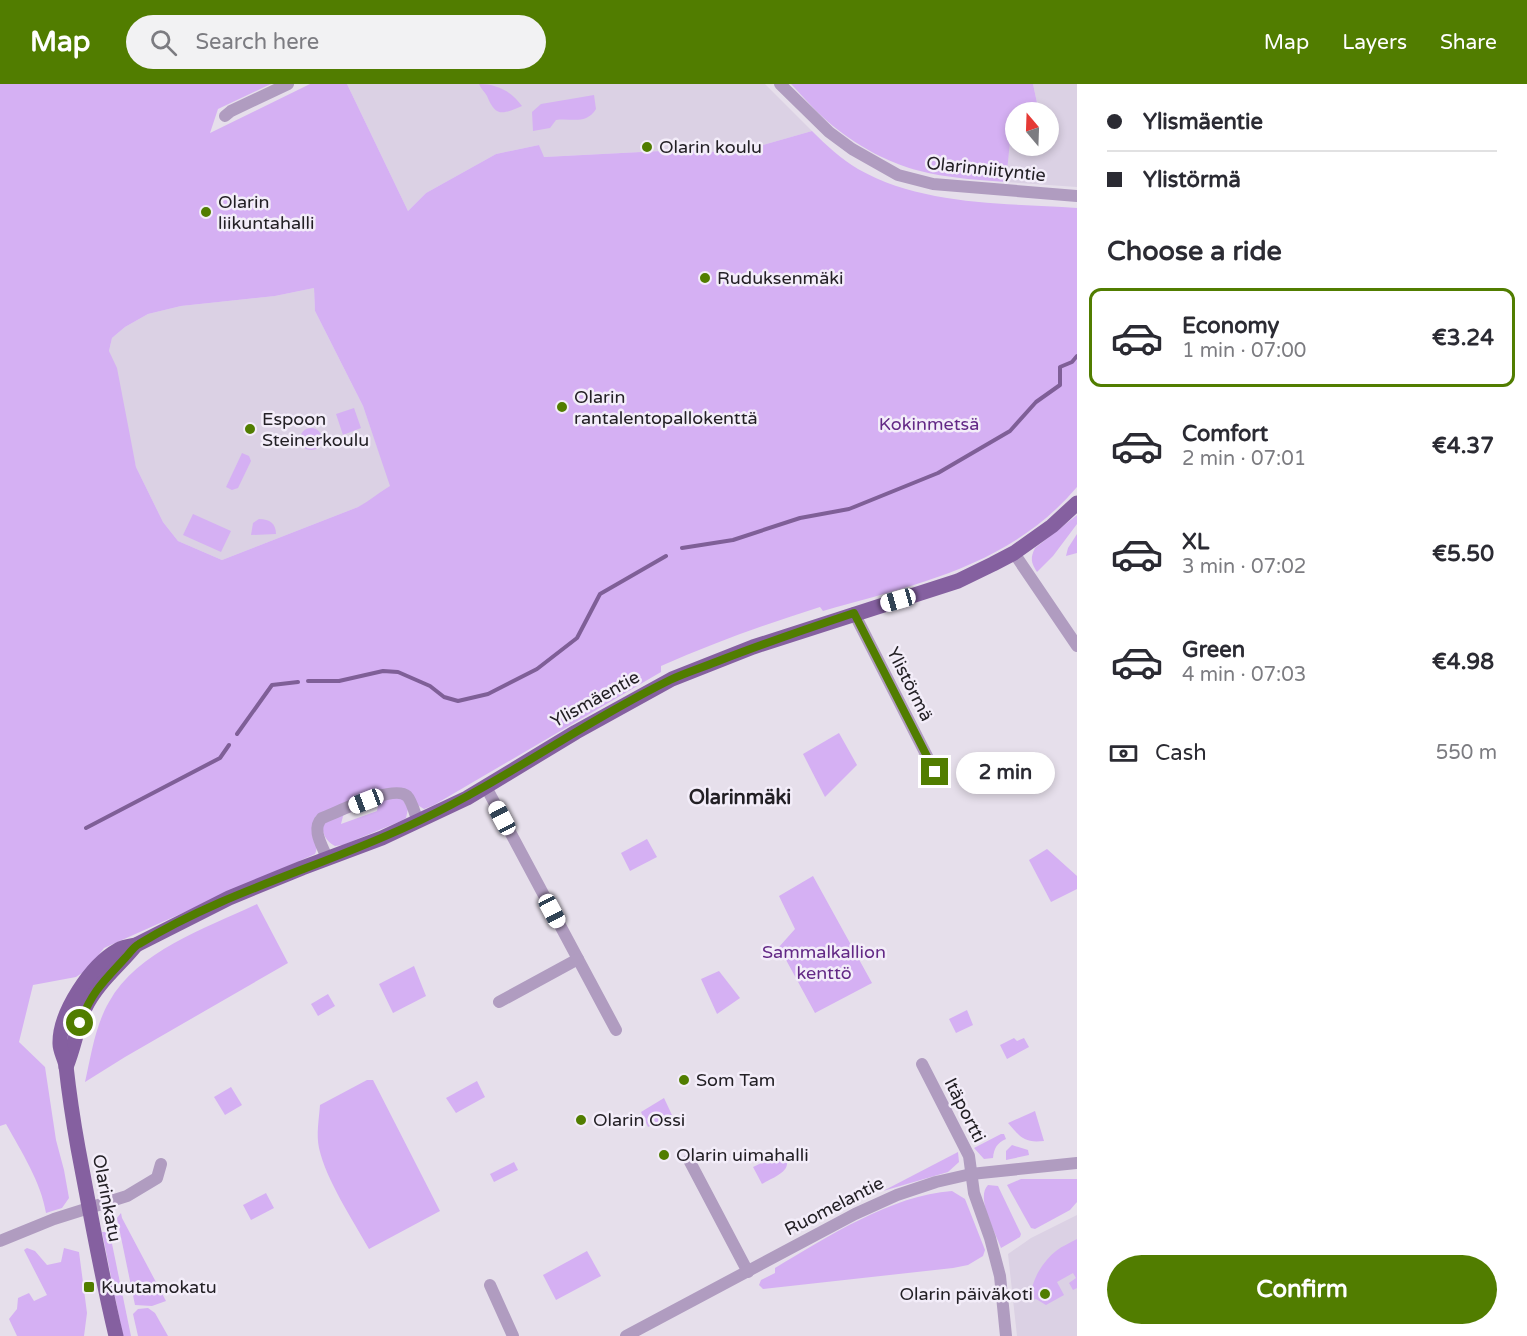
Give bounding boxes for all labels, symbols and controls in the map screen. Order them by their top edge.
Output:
search box [126,15,546,69]
text: Map [30,25,90,59]
icon: search [147,26,180,59]
text: Search here [195,29,319,55]
text: Map [1264,30,1309,55]
text: Layers [1342,30,1407,55]
text: Share [1440,30,1497,55]
north arrow [1005,102,1059,156]
map controls [1005,102,1059,156]
text: Ylismäentie [1143,109,1263,135]
place label: Olarin koulu [659,136,762,158]
marker: Olarin koulu [640,140,654,154]
street label: Olarinniityntie [925,152,1047,186]
text: Ylistörmä [1143,167,1241,193]
place label: Olarin liikuntahalli [218,191,314,234]
marker: Olarin liikuntahalli [199,205,213,219]
text: Choose a ride [1107,235,1282,268]
place label: Ruduksenmäki [717,267,844,289]
marker: Ruduksenmäki [698,271,712,285]
icon: car [1110,311,1164,365]
text: Economy [1182,313,1279,339]
text: €3.24 [1432,325,1494,351]
text: 1 min · 07:00 [1182,339,1306,363]
place label: Olarin rantalentopallokenttä [574,386,758,429]
marker: Olarin rantalentopallokenttä [555,400,569,414]
place label: Espoon Steinerkoulu [262,408,369,451]
park label: Kokinmetsä [879,413,979,435]
icon: car [1110,419,1164,473]
text: Comfort [1182,421,1268,447]
marker: Espoon Steinerkoulu [243,422,257,436]
text: €4.37 [1432,433,1494,459]
text: 2 min · 07:01 [1182,447,1306,471]
icon: car [1110,527,1164,581]
text: XL [1182,529,1209,555]
text: €5.50 [1432,541,1494,567]
text: 3 min · 07:02 [1182,555,1306,579]
car [878,586,918,614]
icon: car [1110,635,1164,689]
text: Green [1182,637,1245,663]
street label: Ylistörmä [882,643,938,725]
text: €4.98 [1432,649,1494,675]
text: 4 min · 07:03 [1182,663,1306,687]
street label: Ylismäentie [547,666,643,732]
icon: cash [1107,737,1140,770]
text: Cash [1155,740,1207,766]
text: 550 m [1436,741,1497,765]
callout: 2 min [956,751,1055,793]
route end [921,758,948,785]
text: 2 min [979,761,1032,785]
car [346,786,386,816]
district label: Olarinmäki [689,786,791,810]
car [486,798,518,838]
car [536,891,568,931]
park label: Sammalkallion kenttö [762,941,886,984]
route start [66,1009,93,1036]
place label: Som Tam [696,1069,775,1091]
marker: Som Tam [677,1073,691,1087]
street label: Itäportti [939,1074,991,1146]
place label: Olarin Ossi [593,1109,685,1131]
marker: Olarin Ossi [574,1113,588,1127]
place label: Olarin uimahalli [676,1144,809,1166]
marker: Olarin uimahalli [657,1148,671,1162]
street label: Olarinkatu [88,1152,126,1244]
street label: Ruomelantie [781,1172,887,1240]
button: Confirm [1107,1255,1497,1324]
place label: Kuutamokatu [101,1276,217,1298]
marker: Kuutamokatu [82,1280,96,1294]
place label: Olarin päiväkoti [900,1283,1033,1305]
marker: Olarin päiväkoti [1038,1287,1052,1301]

